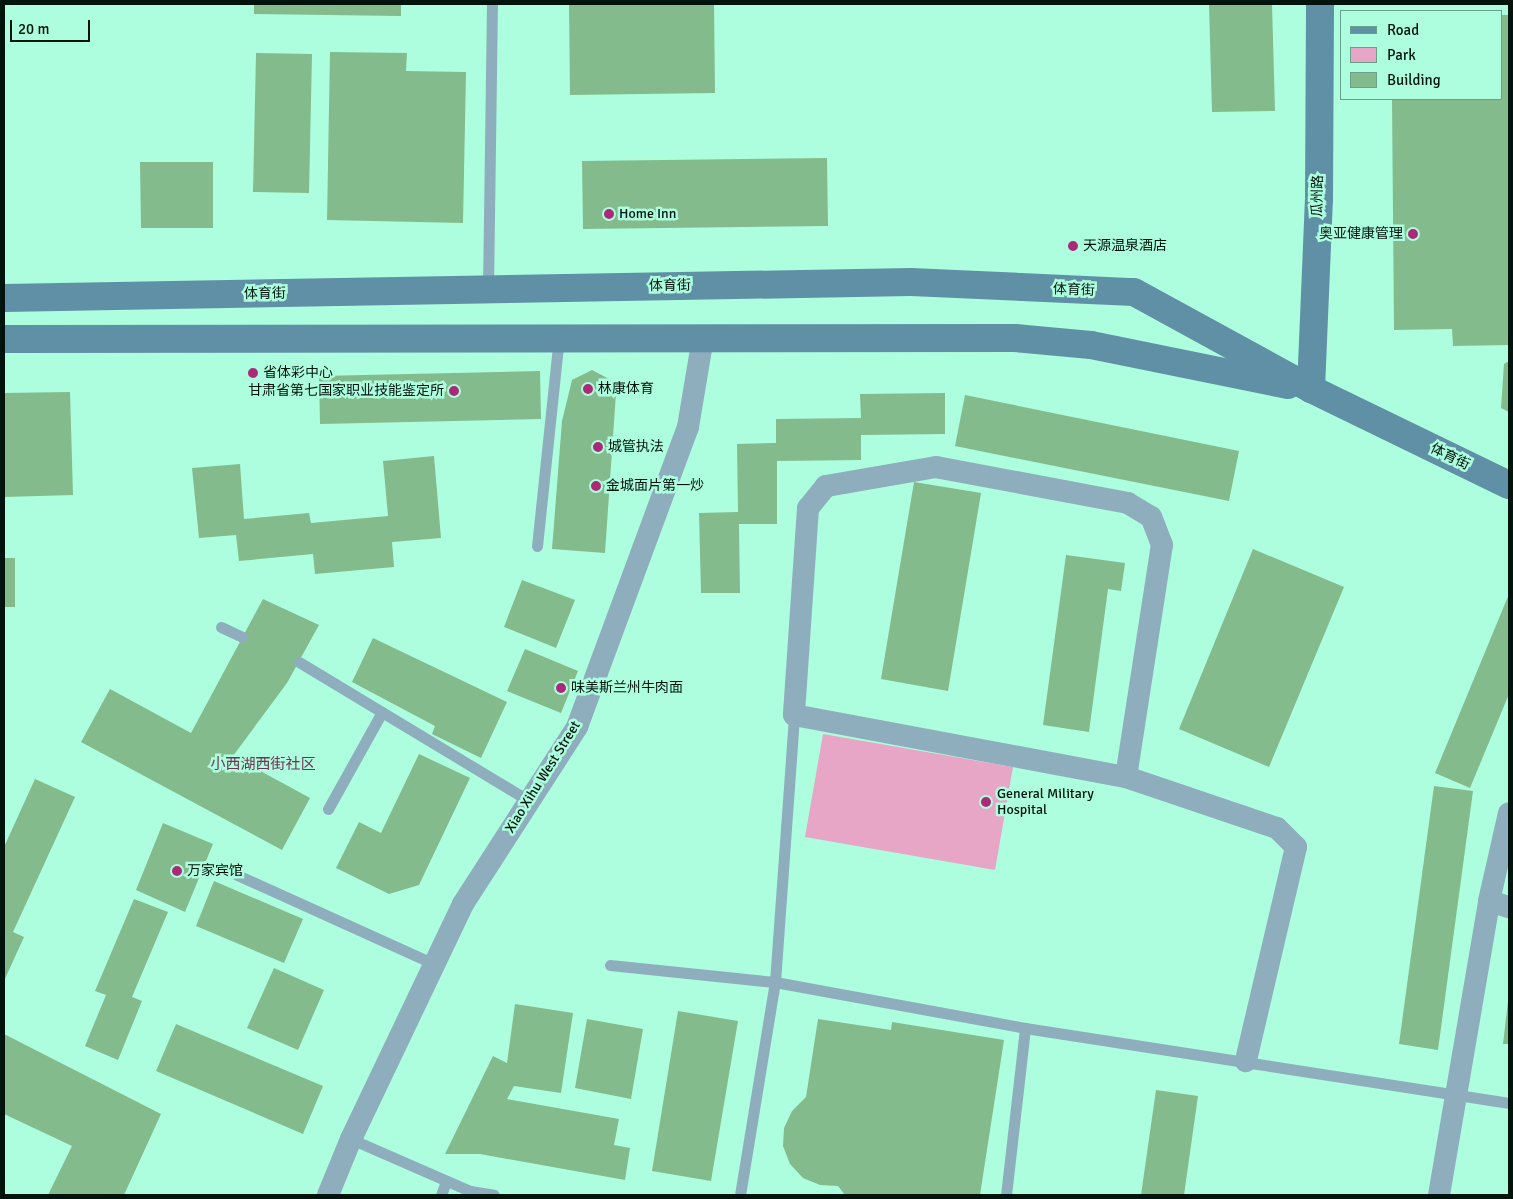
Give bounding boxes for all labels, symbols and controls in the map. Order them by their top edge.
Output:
scale bar [12,10,92,42]
legend [1340,10,1503,100]
text: 20 m [18,20,49,38]
text: Road [1387,21,1419,39]
text: Park [1387,46,1416,64]
text: Building [1387,71,1441,89]
street label: 瓜州路 [1309,175,1327,217]
place label: Home Inn [619,206,676,222]
marker: Home Inn [603,208,615,220]
place label: 奥亚健康管理 [1319,226,1403,242]
marker: 奥亚健康管理 [1407,228,1419,240]
place label: 天源温泉酒店 [1083,238,1167,254]
marker: 天源温泉酒店 [1067,240,1079,252]
street label: 体育街 [649,277,691,295]
street label: 体育街 [1053,281,1095,299]
street label: 体育街 [244,285,286,303]
place label: 省体彩中心 [263,365,333,381]
marker: 省体彩中心 [247,367,259,379]
place label: 林康体育 [598,381,654,397]
place label: 甘肃省第七国家职业技能鉴定所 [248,383,444,399]
marker: 林康体育 [582,383,594,395]
marker: 甘肃省第七国家职业技能鉴定所 [448,385,460,397]
place label: 城管执法 [608,439,664,455]
street label: 体育街 [1427,440,1473,474]
marker: 城管执法 [592,441,604,453]
place label: 金城面片第一炒 [606,478,704,494]
marker: 金城面片第一炒 [590,480,602,492]
place label: 味美斯兰州牛肉面 [571,680,683,696]
marker: 味美斯兰州牛肉面 [555,682,567,694]
street label: Xiao Xihu West Street [502,718,584,836]
district label: 小西湖西街社区 [211,756,315,774]
place label: General Military Hospital [997,786,1094,819]
marker: General Military Hospital [979,795,993,809]
place label: 万家宾馆 [187,863,243,879]
marker: 万家宾馆 [171,865,183,877]

